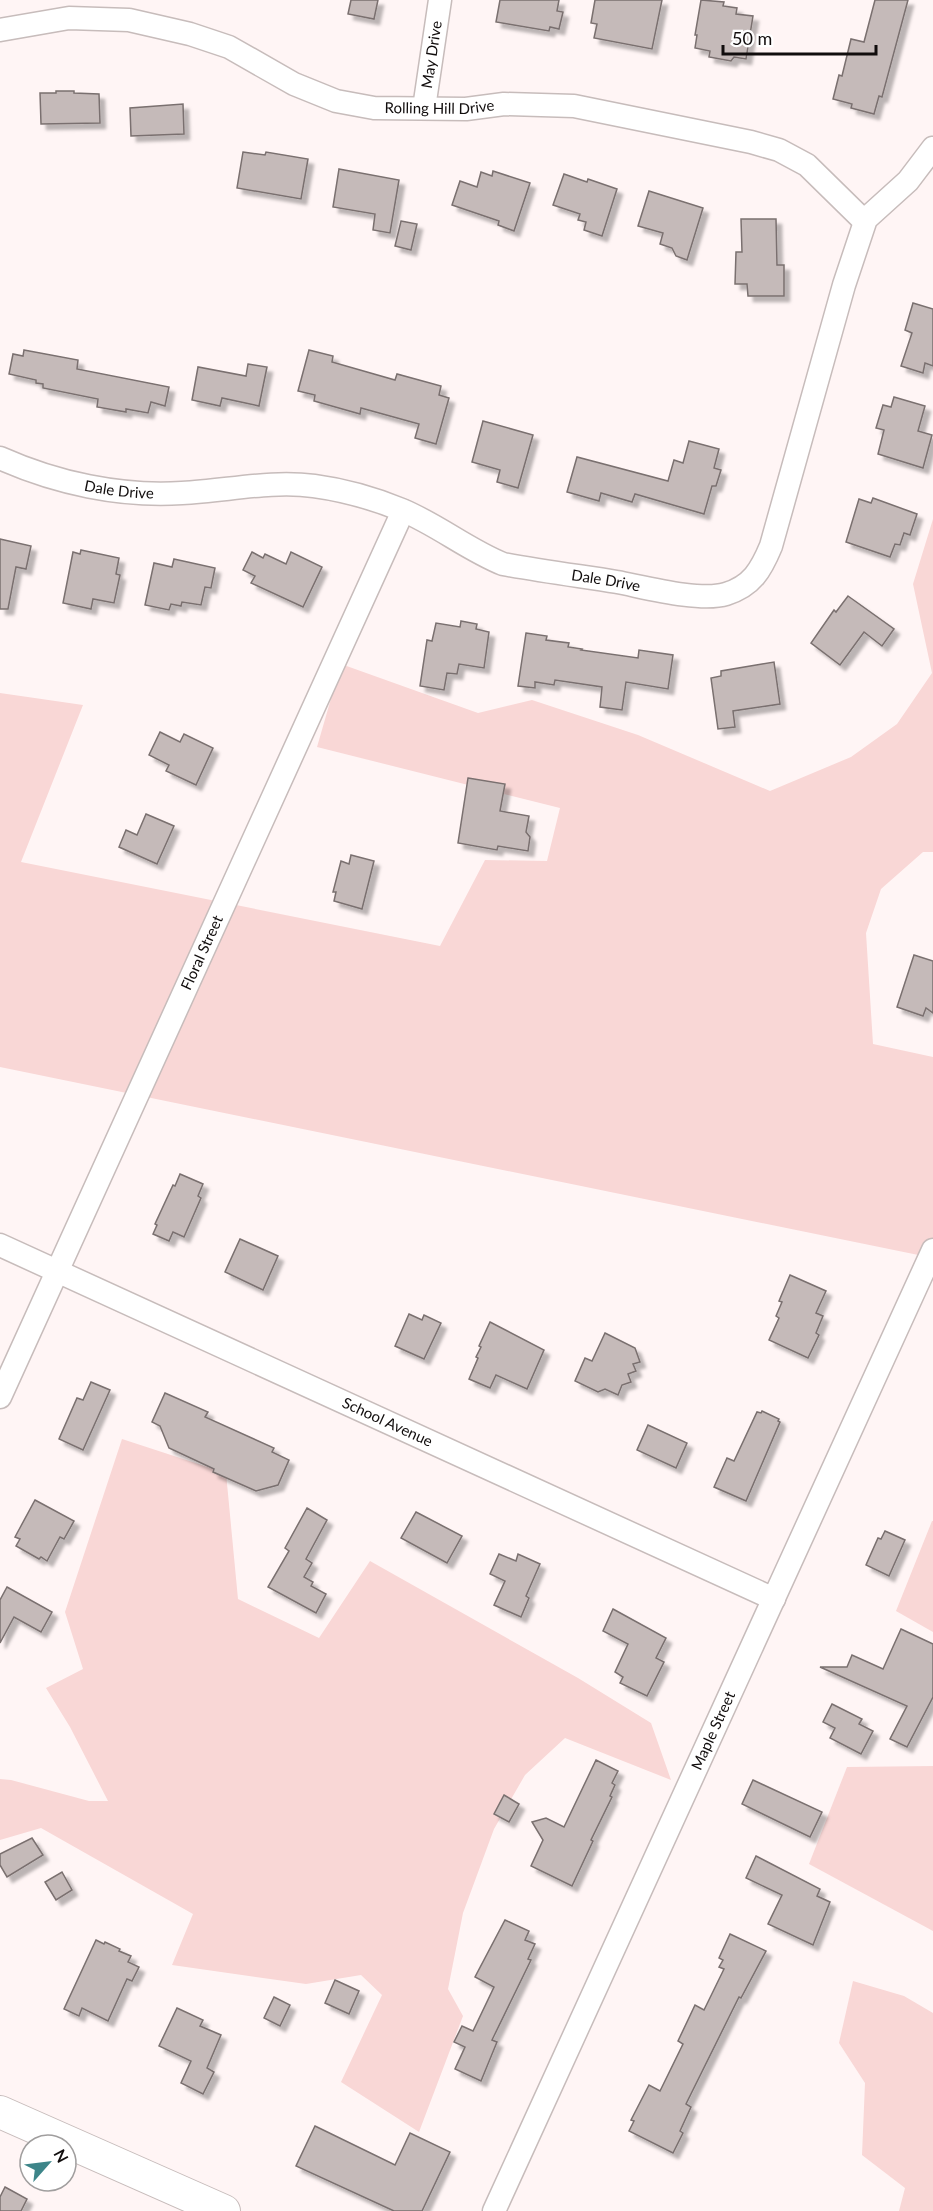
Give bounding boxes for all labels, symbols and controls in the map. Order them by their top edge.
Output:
scale bar [723,18,876,56]
street label: May Drive [417,19,445,89]
text: 50 m [732,27,772,49]
street label: Rolling Hill Drive [384,95,495,117]
street label: Dale Drive [83,476,154,502]
street label: Dale Drive [570,565,642,595]
street label: Floral Street [176,912,226,993]
street label: School Avenue [340,1393,436,1450]
street label: Maple Street [687,1688,738,1772]
north arrow [18,2133,78,2193]
text: N [50,2146,73,2166]

